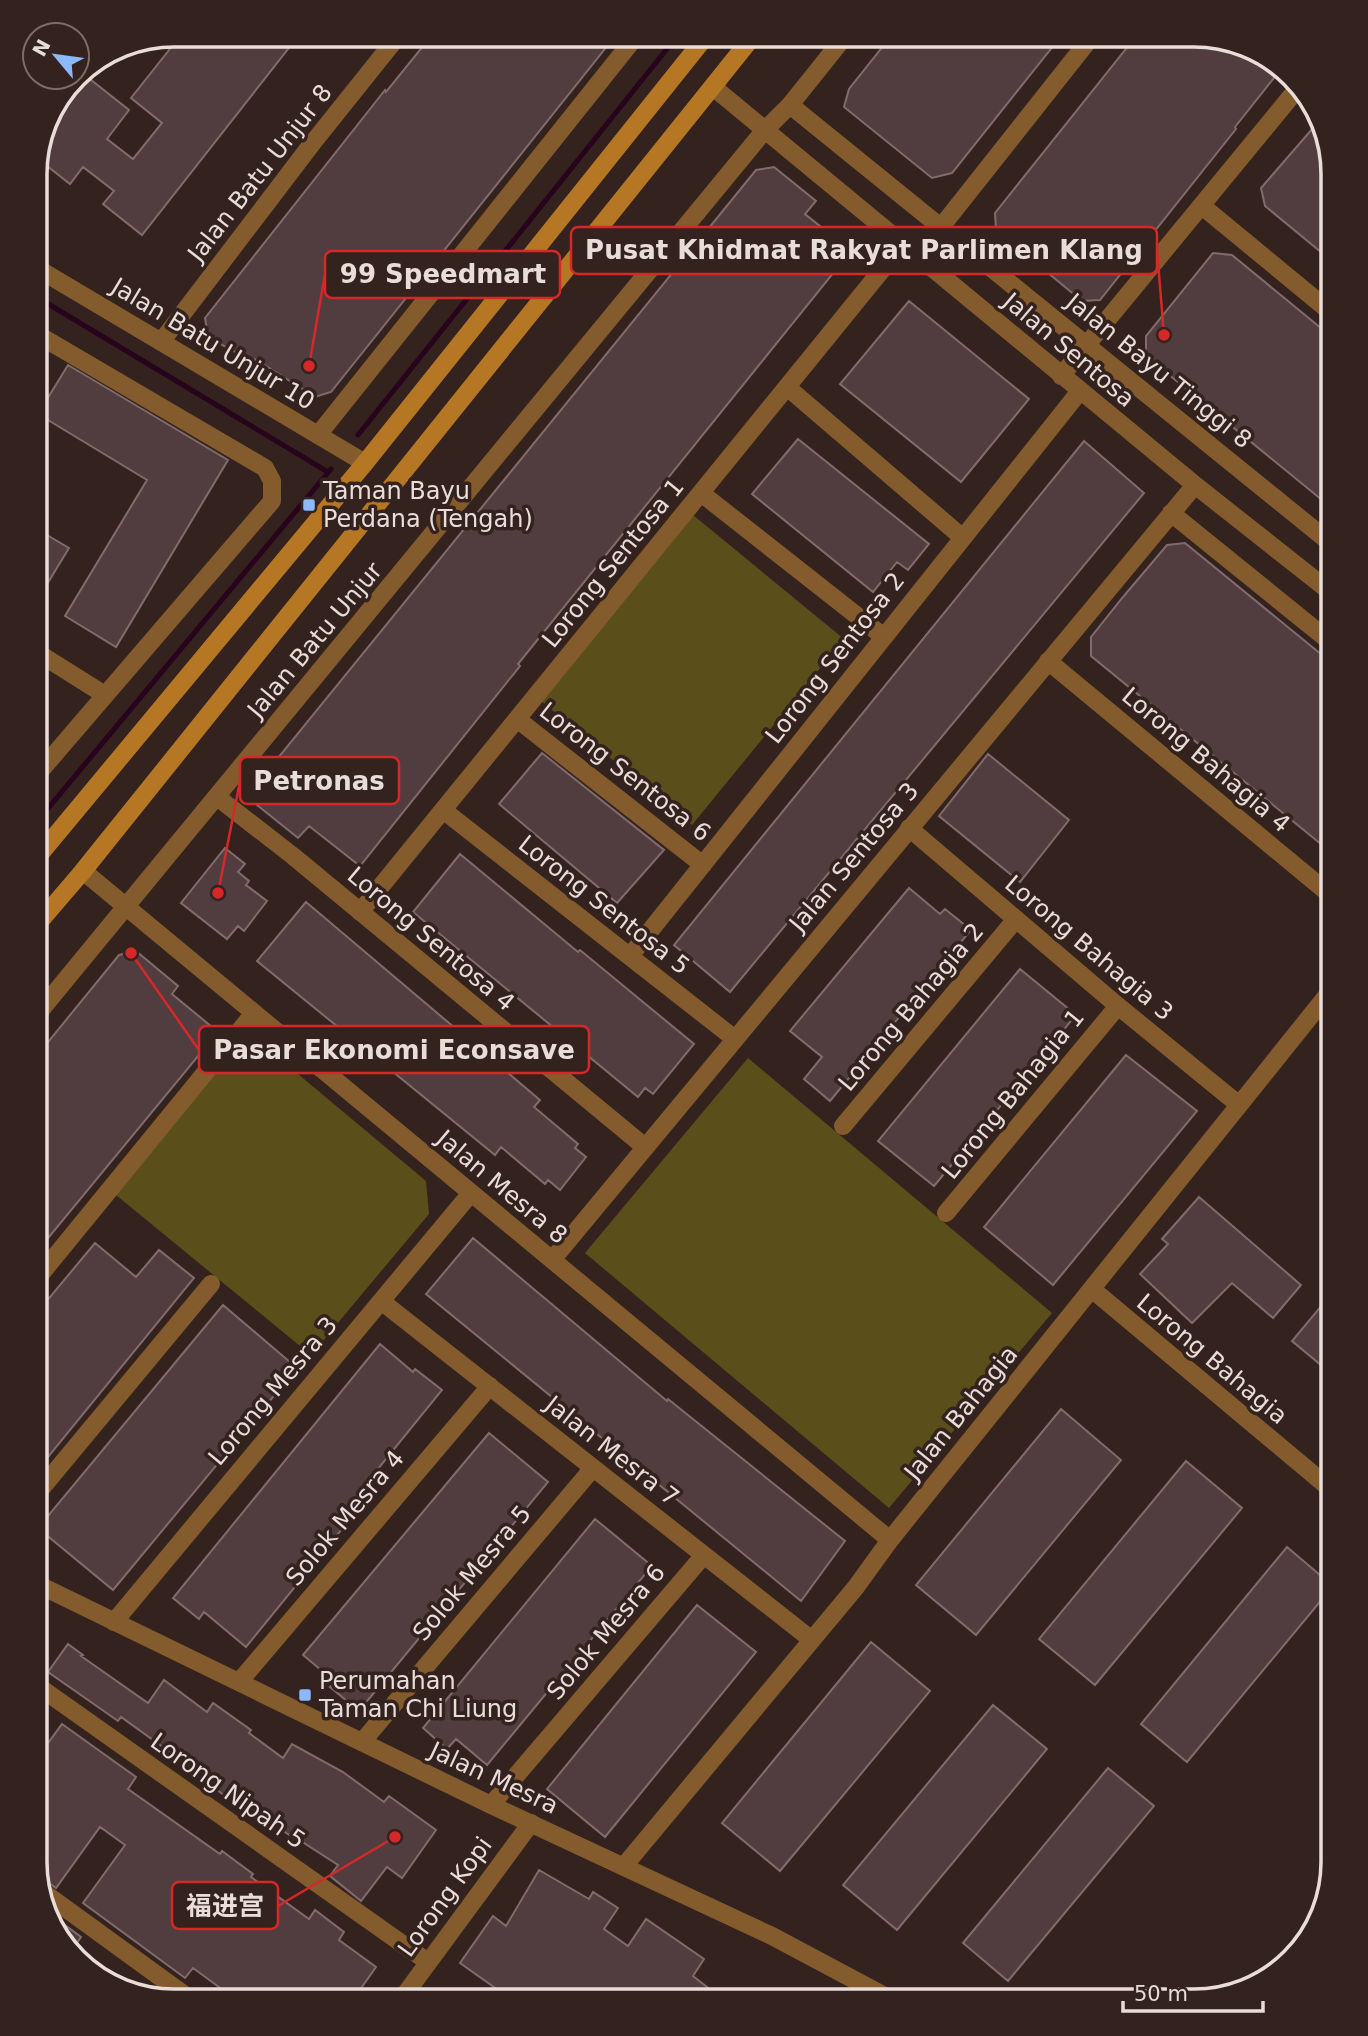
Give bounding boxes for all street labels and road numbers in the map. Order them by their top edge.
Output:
street label: Jalan Batu Unjur 8 [181,79,338,269]
street label: Jalan Batu Unjur 10 [105,271,320,416]
street label: Jalan Sentosa [996,286,1140,413]
street label: Jalan Bayu Tinggi 8 [1059,286,1257,454]
street label: Lorong Sentosa 1 [536,473,690,653]
street label: Jalan Batu Unjur [241,557,388,725]
street label: Lorong Sentosa 2 [760,567,910,749]
street label: Lorong Bahagia 4 [1116,682,1296,838]
street label: Lorong Sentosa 6 [534,697,716,847]
street label: Jalan Sentosa 3 [782,777,924,939]
street label: Lorong Sentosa 5 [513,830,695,980]
street label: Lorong Sentosa 4 [342,861,520,1017]
street label: Lorong Bahagia 3 [999,870,1179,1026]
street label: Lorong Bahagia 2 [833,917,989,1097]
street label: Lorong Bahagia 1 [936,1003,1090,1185]
street label: Jalan Mesra 8 [430,1123,573,1250]
street label: Lorong Bahagia [1131,1288,1293,1430]
street label: Lorong Mesra 3 [203,1311,343,1471]
street label: Jalan Bahagia [897,1341,1023,1487]
street label: Jalan Mesra 7 [538,1389,684,1512]
street label: Solok Mesra 4 [280,1445,410,1591]
street label: Solok Mesra 5 [407,1500,537,1646]
street label: Solok Mesra 6 [541,1559,671,1705]
street label: Lorong Nipah 5 [145,1727,311,1855]
street label: Jalan Mesra [423,1735,563,1820]
street label: Lorong Kopi [392,1832,498,1962]

